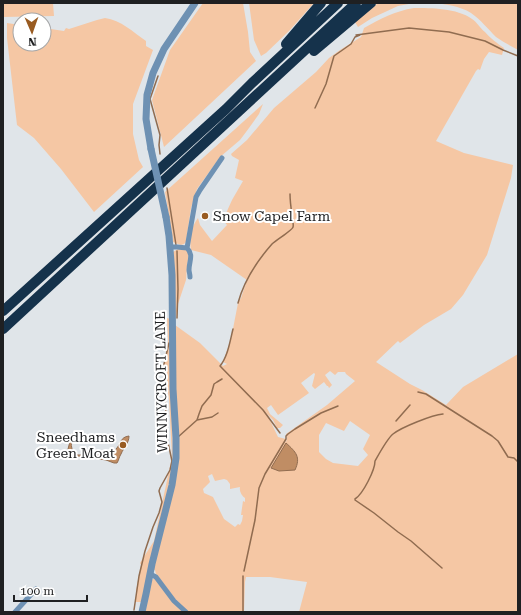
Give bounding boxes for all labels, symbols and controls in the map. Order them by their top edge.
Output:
north arrow [12,12,52,52]
text: N [27,35,37,48]
place label: Snow Capel Farm [213,208,330,224]
marker: Snow Capel Farm [200,211,210,221]
street label: WINNYCROFT LANE [152,311,170,453]
place label: Sneedhams Green Moat [36,429,115,461]
marker: Sneedhams Green Moat [118,440,128,450]
scale bar [14,577,87,603]
text: 100 m [20,584,54,598]

